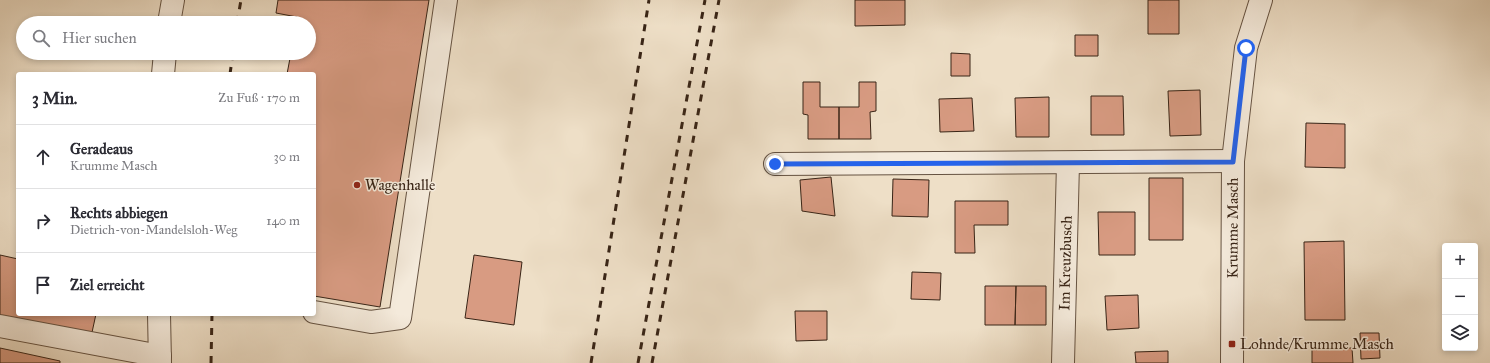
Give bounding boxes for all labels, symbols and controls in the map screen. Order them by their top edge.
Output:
search box [16,16,316,60]
icon: search [30,27,52,49]
text: Hier suchen [62,29,137,47]
route start [1237,39,1255,57]
text: 3 Min. [32,88,77,109]
text: Zu Fuß · 170 m [218,90,300,106]
text: Geradeaus [70,140,133,158]
icon: ahead [32,146,54,168]
text: 30 m [274,149,300,165]
route end [766,155,784,173]
text: Krumme Masch [70,158,157,174]
place label: Wagenhalle [365,176,435,194]
street label: Krumme Masch [1223,177,1242,279]
marker: Wagenhalle [352,180,362,190]
text: Rechts abbiegen [70,204,168,222]
icon: right [32,210,54,232]
text: 140 m [266,213,300,229]
street label: Im Kreuzbusch [1055,215,1076,311]
text: Dietrich-von-Mandelsloh-Weg [70,222,237,238]
map controls [1442,243,1478,351]
button: + [1442,243,1478,279]
icon: arrive [32,274,54,296]
text: Ziel erreicht [70,276,145,294]
button: − [1442,279,1478,315]
button: layers [1442,315,1478,351]
place label: Lohnde/Krumme Masch [1240,335,1395,353]
marker: Lohnde/Krumme Masch [1227,339,1237,349]

